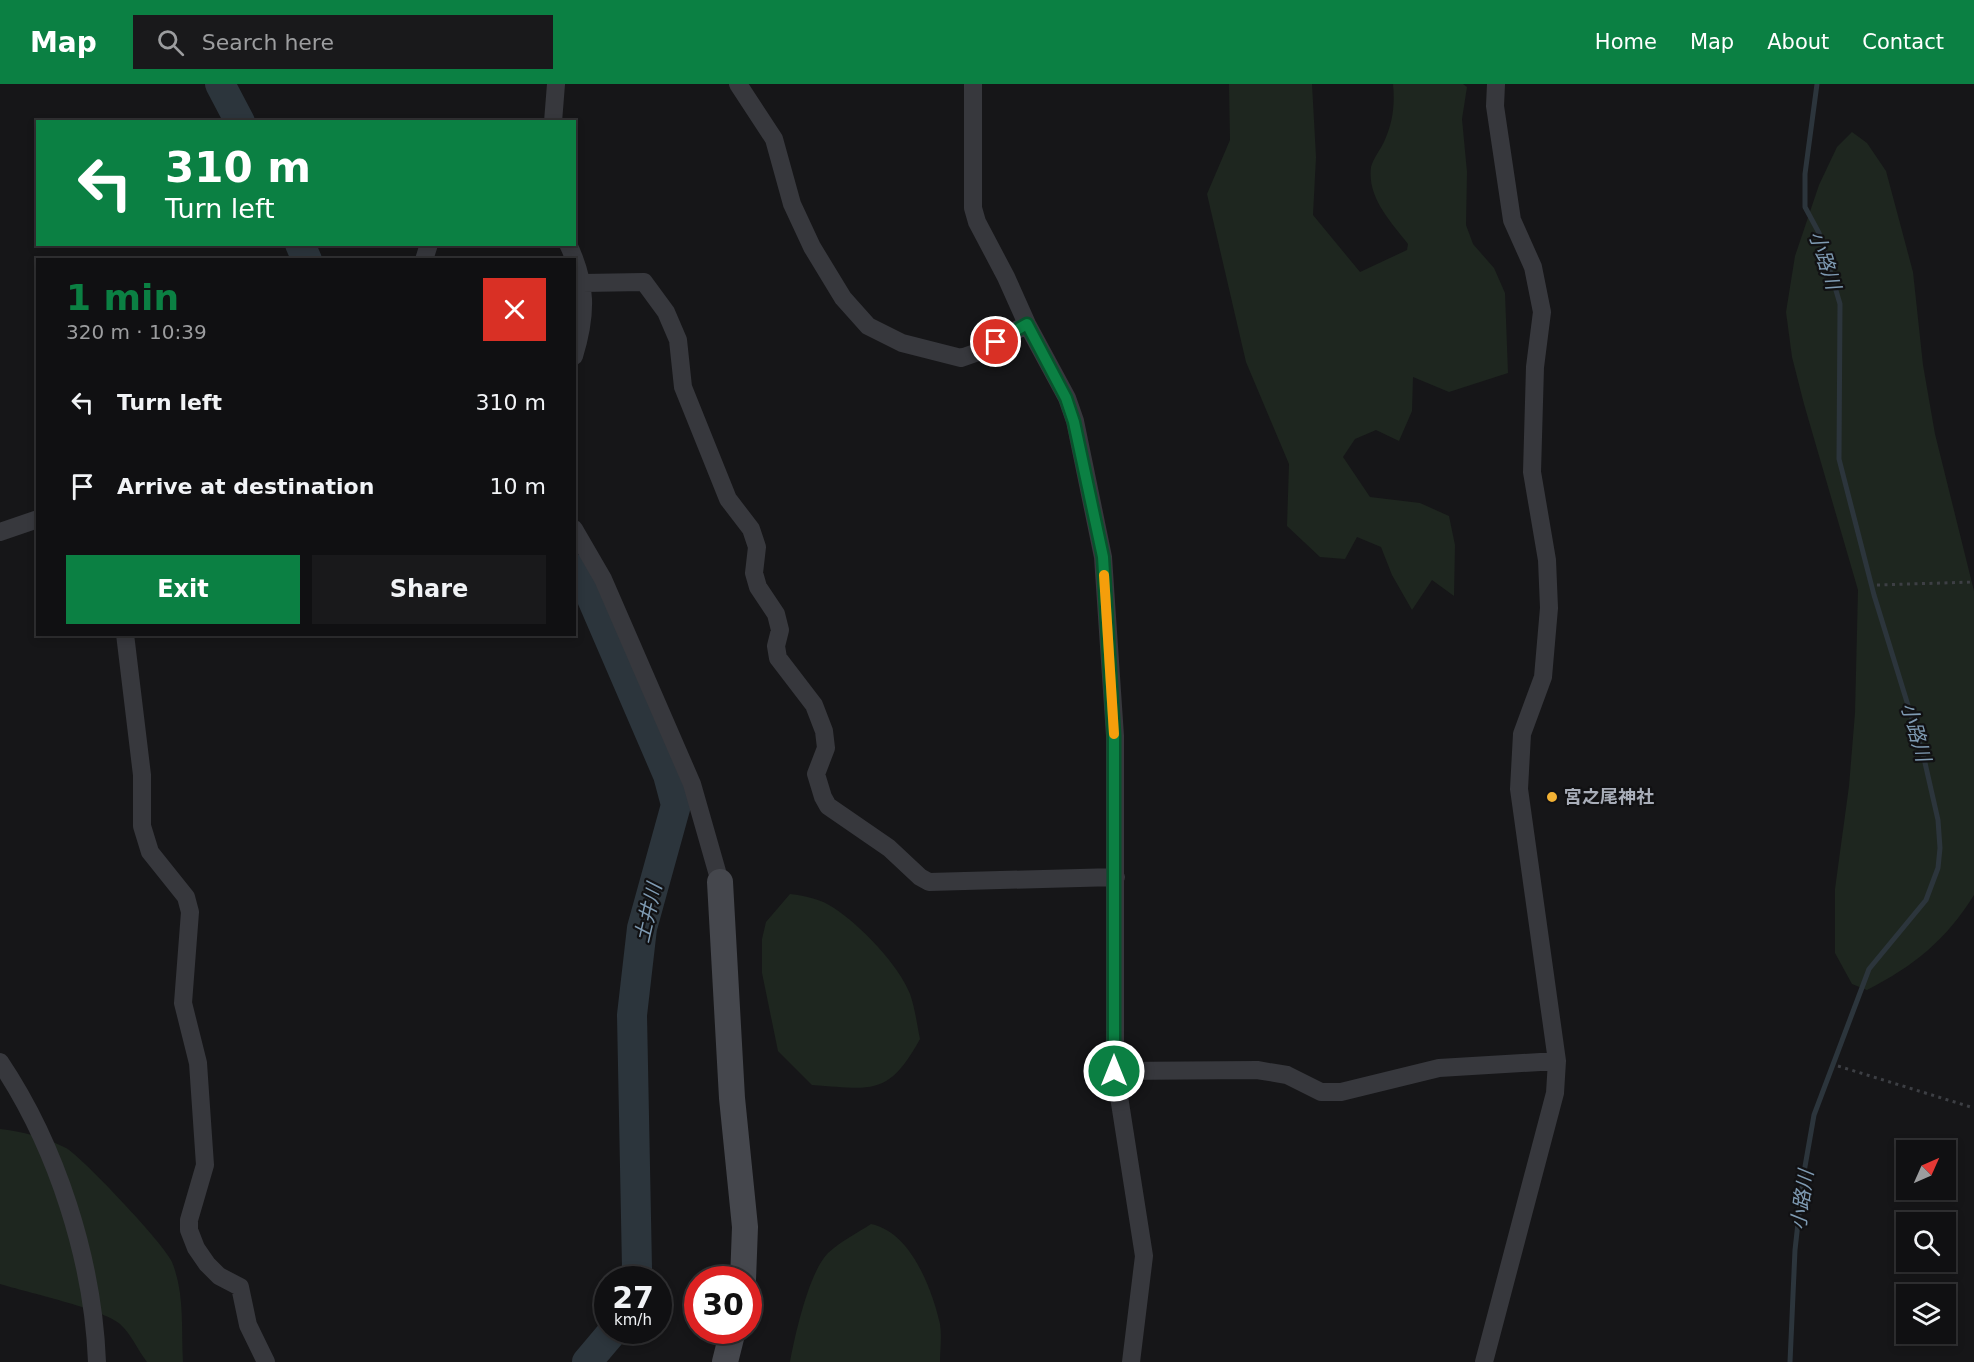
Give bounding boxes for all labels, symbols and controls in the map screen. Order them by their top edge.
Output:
search box [133,15,553,69]
text: Map [30,26,97,59]
icon: search [154,26,187,59]
text: Search here [202,30,334,55]
text: Home [1595,30,1657,54]
text: Map [1690,30,1734,54]
text: About [1767,30,1829,54]
text: Contact [1862,30,1944,54]
text: 310 m [165,143,311,192]
icon: left [66,144,144,222]
text: Turn left [165,193,275,224]
water label: 小路川 [1804,228,1846,294]
text: 1 min [66,277,179,318]
button: close [483,278,546,341]
pin [970,316,1021,367]
text: 320 m · 10:39 [66,320,207,344]
icon: arrive [979,325,1012,358]
icon: left [66,386,99,419]
text: Turn left [117,390,222,415]
text: 310 m [476,390,546,415]
icon: arrive [66,470,99,503]
text: Arrive at destination [117,474,374,499]
text: 10 m [490,474,546,499]
button: Exit [66,555,300,624]
button: Share [312,555,546,624]
water label: 小路川 [1896,700,1936,766]
place label: 宮之尾神社 [1564,786,1654,807]
marker: 宮之尾神社 [1545,790,1559,804]
water label: 土井川 [630,879,667,945]
position arrow [1082,1039,1146,1103]
north arrow [1896,1140,1956,1200]
map controls [1896,1140,1956,1344]
water label: 小路川 [1786,1167,1818,1231]
button: search [1896,1212,1956,1272]
speed limit sign: 30 [684,1266,762,1344]
text: 27 [612,1280,654,1315]
button: layers [1896,1284,1956,1344]
text: km/h [614,1311,652,1329]

